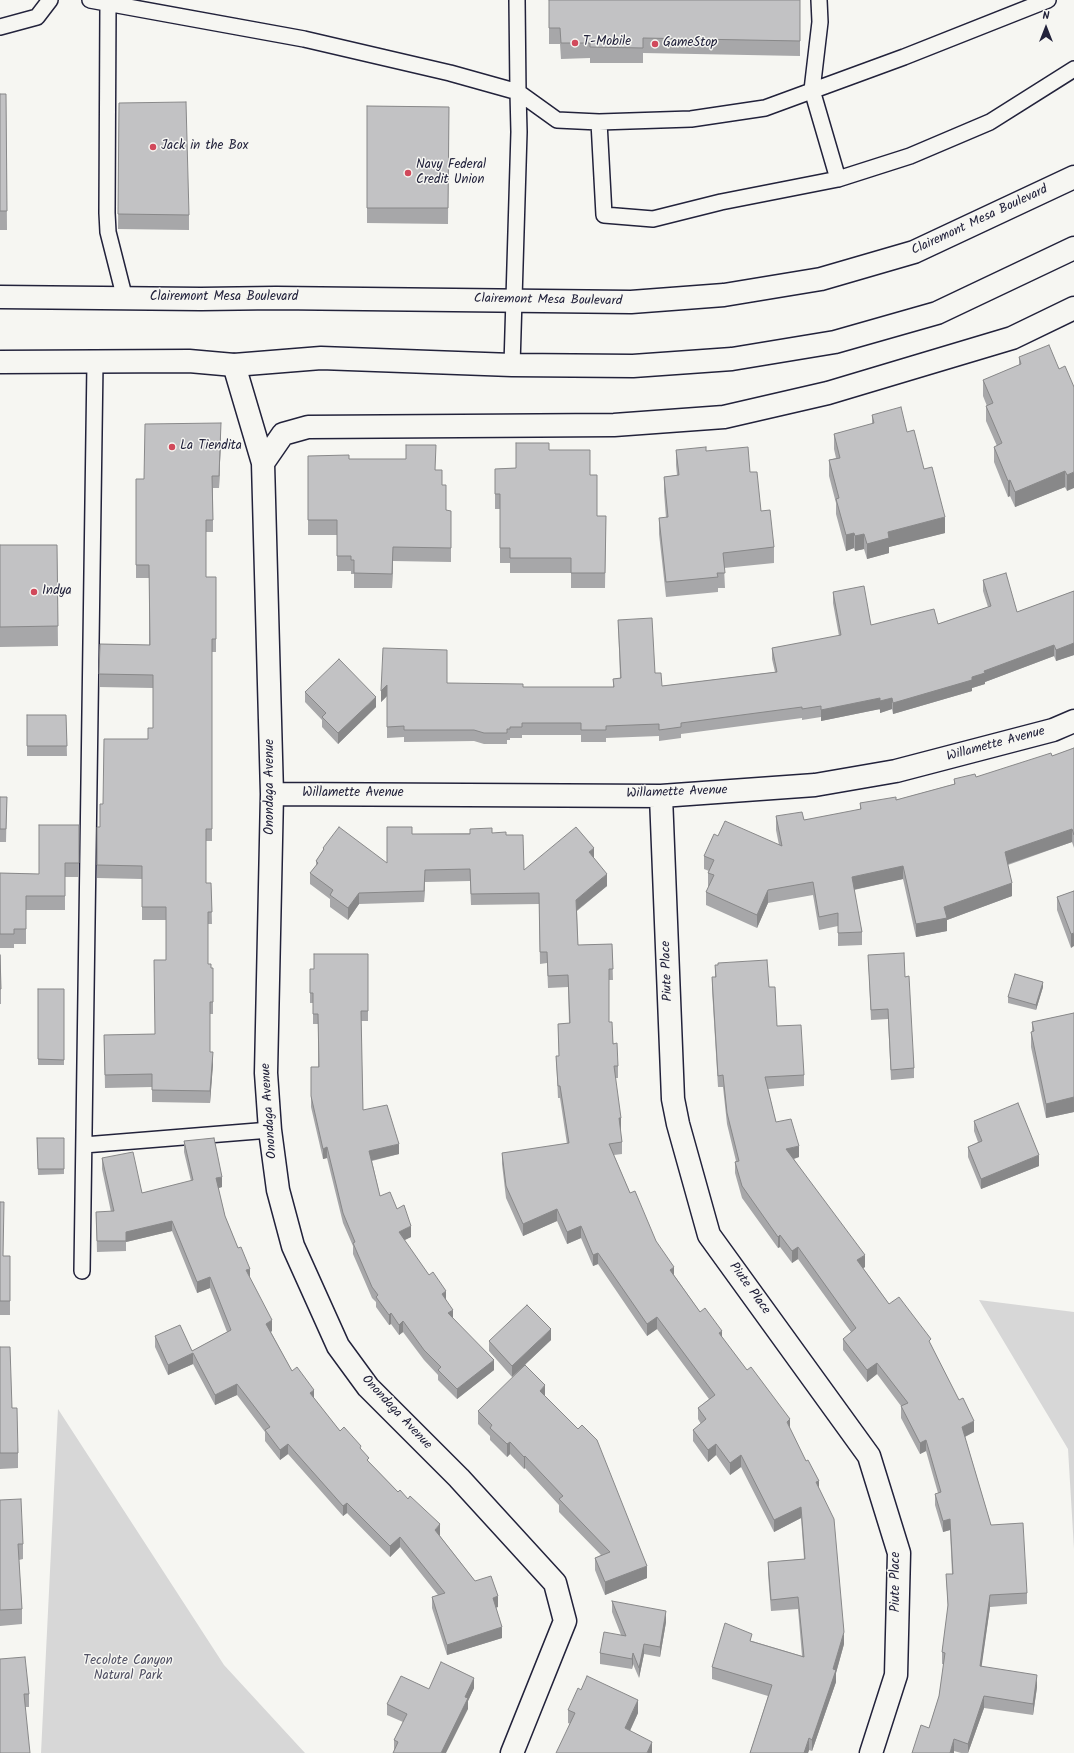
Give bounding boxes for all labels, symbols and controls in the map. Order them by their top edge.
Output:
text: N [1043,7,1049,25]
north arrow [1026,8,1066,48]
place label: T-Mobile [583,35,631,51]
place label: GameStop [663,36,717,52]
marker: T-Mobile [570,38,580,48]
marker: GameStop [650,39,660,49]
place label: Jack in the Box [161,139,248,155]
marker: Jack in the Box [148,142,158,152]
place label: Navy Federal Credit Union [416,158,486,189]
marker: Navy Federal Credit Union [403,168,413,178]
street label: Clairemont Mesa Boulevard [909,183,1051,259]
street label: Clairemont Mesa Boulevard [150,290,298,306]
street label: Clairemont Mesa Boulevard [474,292,622,310]
place label: La Tiendita [180,439,242,455]
marker: La Tiendita [167,442,177,452]
place label: Indya [42,584,72,600]
marker: Indya [29,587,39,597]
street label: Willamette Avenue [945,724,1047,766]
street label: Onondaga Avenue [263,739,279,835]
street label: Willamette Avenue [626,783,728,803]
street label: Willamette Avenue [302,786,404,802]
street label: Piute Place [659,941,677,1001]
street label: Onondaga Avenue [259,1063,281,1159]
street label: Piute Place [725,1260,773,1318]
street label: Onondaga Avenue [358,1373,434,1453]
street label: Piute Place [889,1552,905,1612]
park label: Tecolote Canyon Natural Park [83,1654,173,1685]

